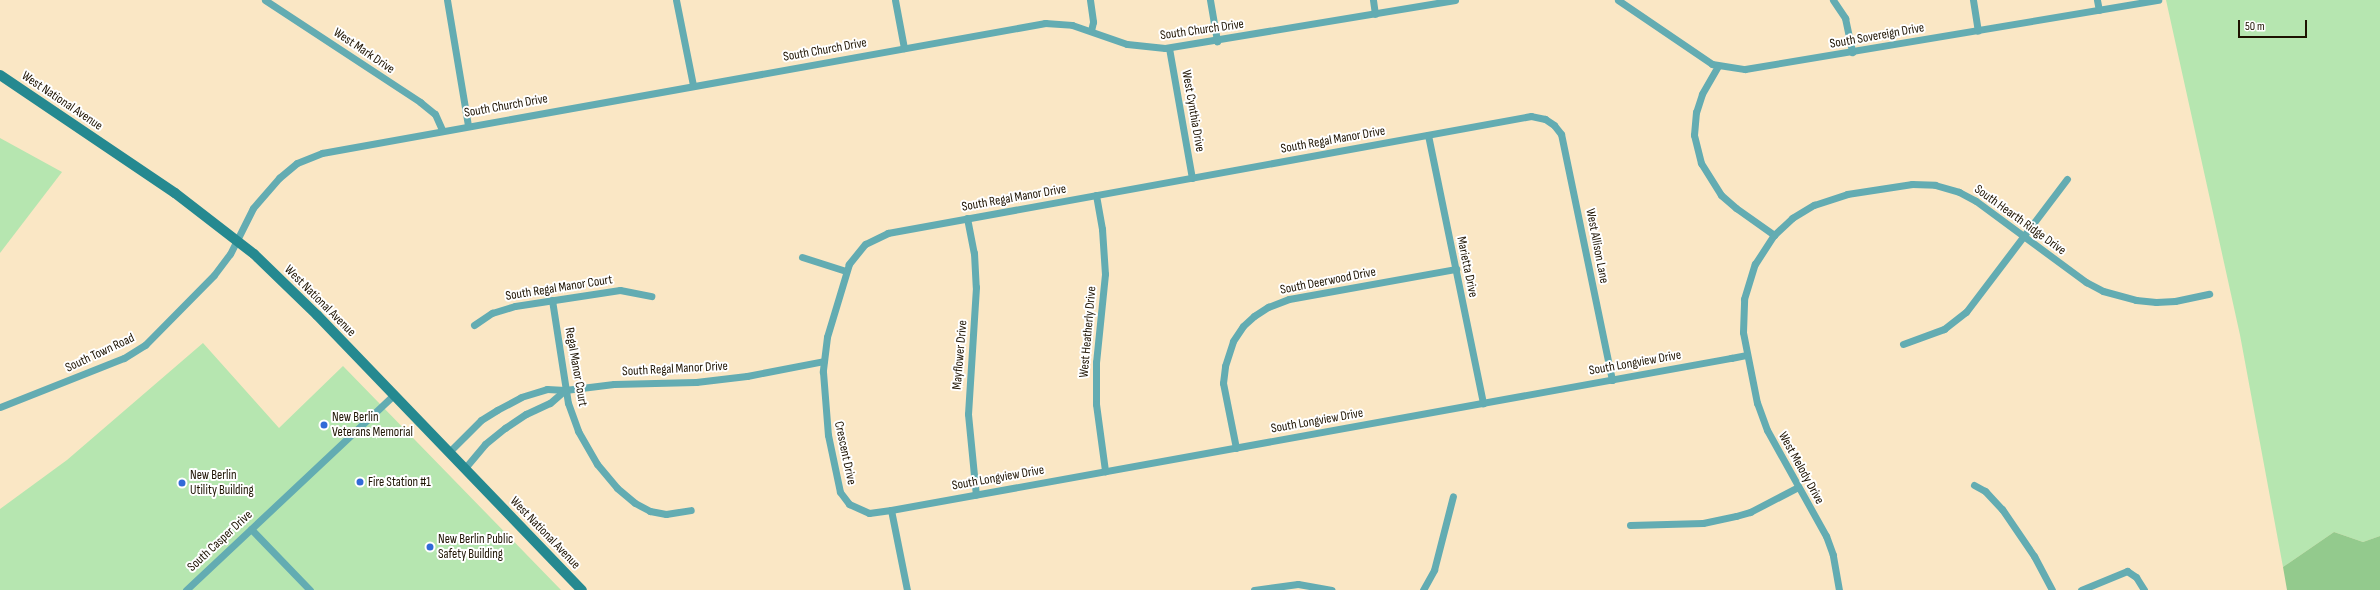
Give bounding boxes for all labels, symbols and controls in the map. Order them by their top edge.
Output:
scale bar [2240,12,2309,38]
street label: South Church Drive [1159,16,1245,44]
text: 50 m [2245,19,2265,34]
street label: South Sovereign Drive [1829,20,1925,52]
street label: West Mark Drive [330,25,398,77]
street label: South Church Drive [782,35,868,65]
street label: West National Avenue [18,68,106,134]
street label: West Cynthia Drive [1178,69,1208,153]
street label: South Church Drive [463,91,549,121]
street label: South Regal Manor Drive [1280,123,1386,157]
street label: South Regal Manor Drive [961,181,1067,215]
street label: South Hearth Ridge Drive [1971,182,2069,258]
street label: West Allison Lane [1582,207,1612,285]
street label: Marietta Drive [1453,235,1481,299]
street label: West National Avenue [281,262,359,340]
street label: South Deerwood Drive [1279,264,1377,298]
street label: South Regal Manor Court [504,272,614,304]
street label: West Heatherly Drive [1076,286,1100,378]
street label: Mayflower Drive [949,320,971,390]
street label: Regal Manor Court [561,326,591,408]
street label: South Town Road [63,330,137,376]
street label: South Longview Drive [1588,347,1682,379]
street label: South Regal Manor Drive [622,358,728,380]
street label: South Longview Drive [1270,405,1364,437]
place label: New Berlin Veterans Memorial [332,410,413,441]
marker: New Berlin Veterans Memorial [319,420,329,430]
street label: Crescent Drive [831,420,859,486]
street label: West Melody Drive [1775,429,1827,507]
street label: South Longview Drive [951,462,1045,494]
place label: New Berlin Utility Building [190,468,254,499]
place label: Fire Station #1 [368,474,431,490]
marker: Fire Station #1 [355,477,365,487]
marker: New Berlin Utility Building [177,478,187,488]
street label: West National Avenue [507,494,583,572]
street label: South Casper Drive [184,507,256,575]
place label: New Berlin Public Safety Building [438,532,513,563]
marker: New Berlin Public Safety Building [425,542,435,552]

